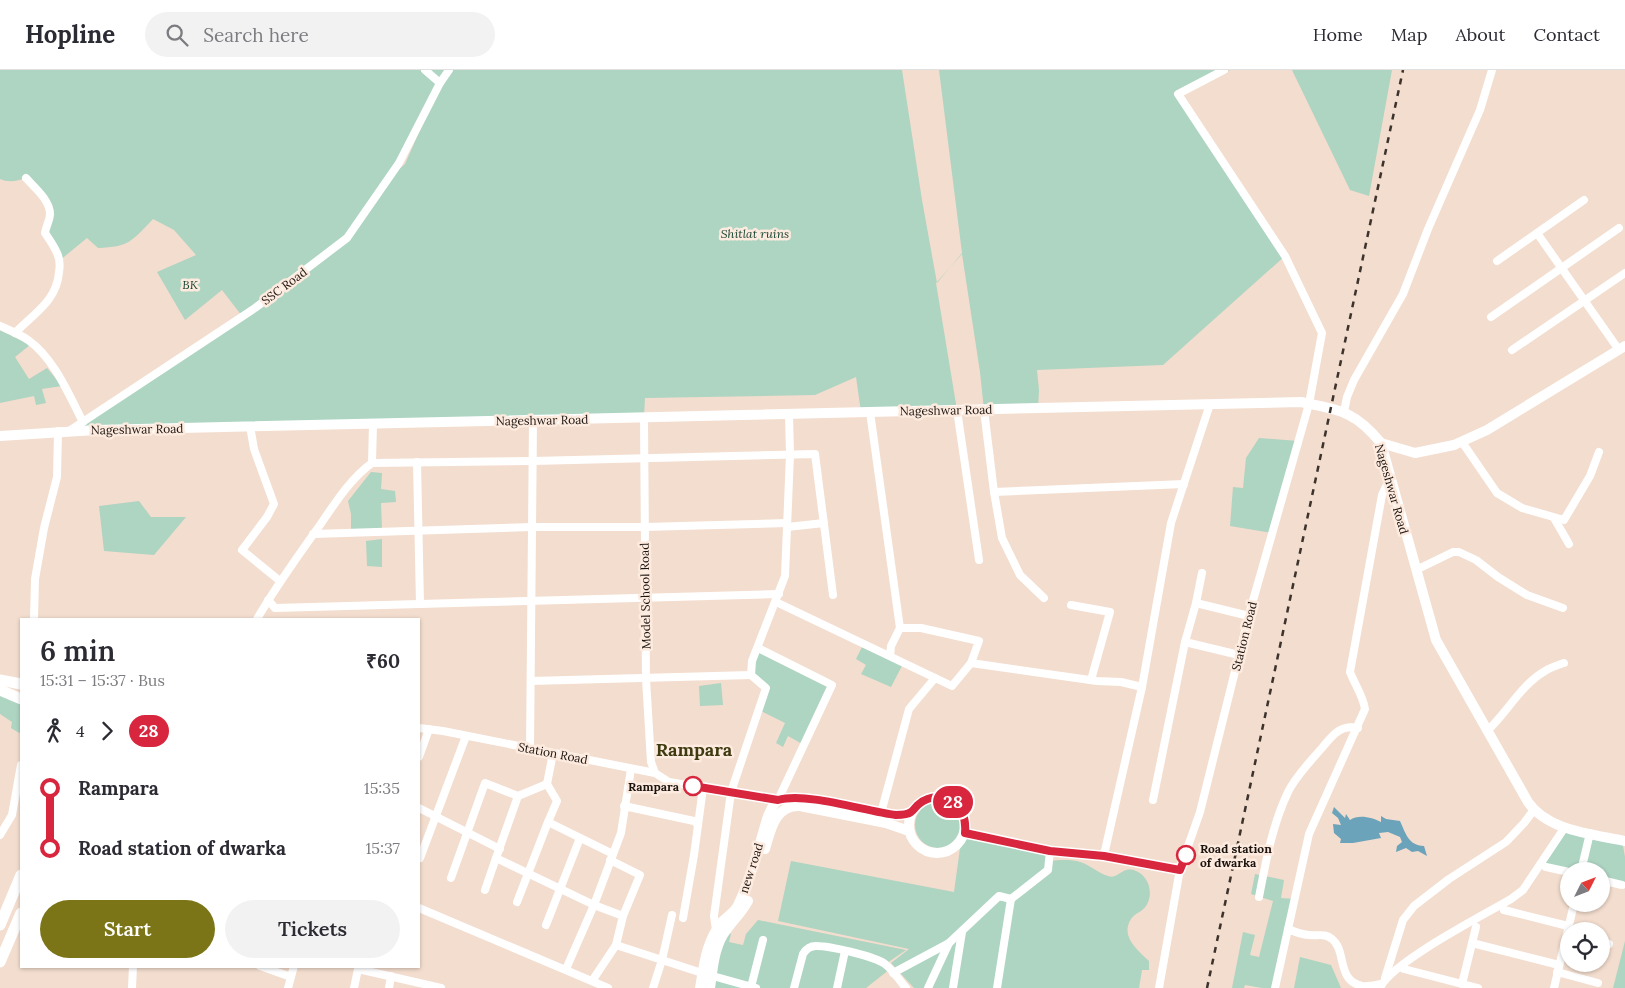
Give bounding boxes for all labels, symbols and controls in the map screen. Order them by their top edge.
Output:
search box [145,12,495,57]
text: Hopline [25,19,115,50]
icon: search [163,21,191,49]
text: Search here [203,23,309,47]
text: Home [1313,23,1363,46]
text: Map [1391,23,1427,46]
text: About [1455,23,1505,46]
text: Contact [1533,23,1600,46]
park label: Shitlat ruins [721,226,789,241]
street label: SSC Road [258,264,310,308]
park label: BK [182,277,198,292]
street label: Nageshwar Road [899,402,993,418]
street label: Nageshwar Road [495,412,589,428]
street label: Nageshwar Road [90,421,184,437]
street label: Nageshwar Road [1372,442,1412,536]
street label: Model School Road [637,543,653,649]
street label: Station Road [1228,600,1260,672]
text: 6 min [40,633,115,669]
text: ₹60 [366,649,400,673]
text: 15:31 – 15:37 · Bus [40,670,165,690]
icon: walk [40,717,68,745]
icon: forward [93,717,121,745]
text: 28 [139,719,159,742]
text: 4 [76,721,85,741]
district label: Rampara [656,738,733,761]
street label: Station Road [517,739,589,767]
text: Rampara [78,776,159,800]
marker: Rampara [683,776,703,796]
text: 15:35 [364,778,400,798]
place label: Rampara [628,779,680,794]
line badge: 28 [930,786,976,818]
text: 28 [943,790,963,813]
text: Road station of dwarka [78,836,286,860]
text: 15:37 [366,838,400,858]
street label: new road [736,841,766,895]
place label: Road station of dwarka [1200,841,1272,870]
marker: Road station of dwarka [1176,845,1196,865]
north arrow [1560,862,1610,912]
map controls [1560,862,1610,972]
button: Start [40,900,215,958]
button: Tickets [225,900,400,958]
button: locate [1560,922,1610,972]

